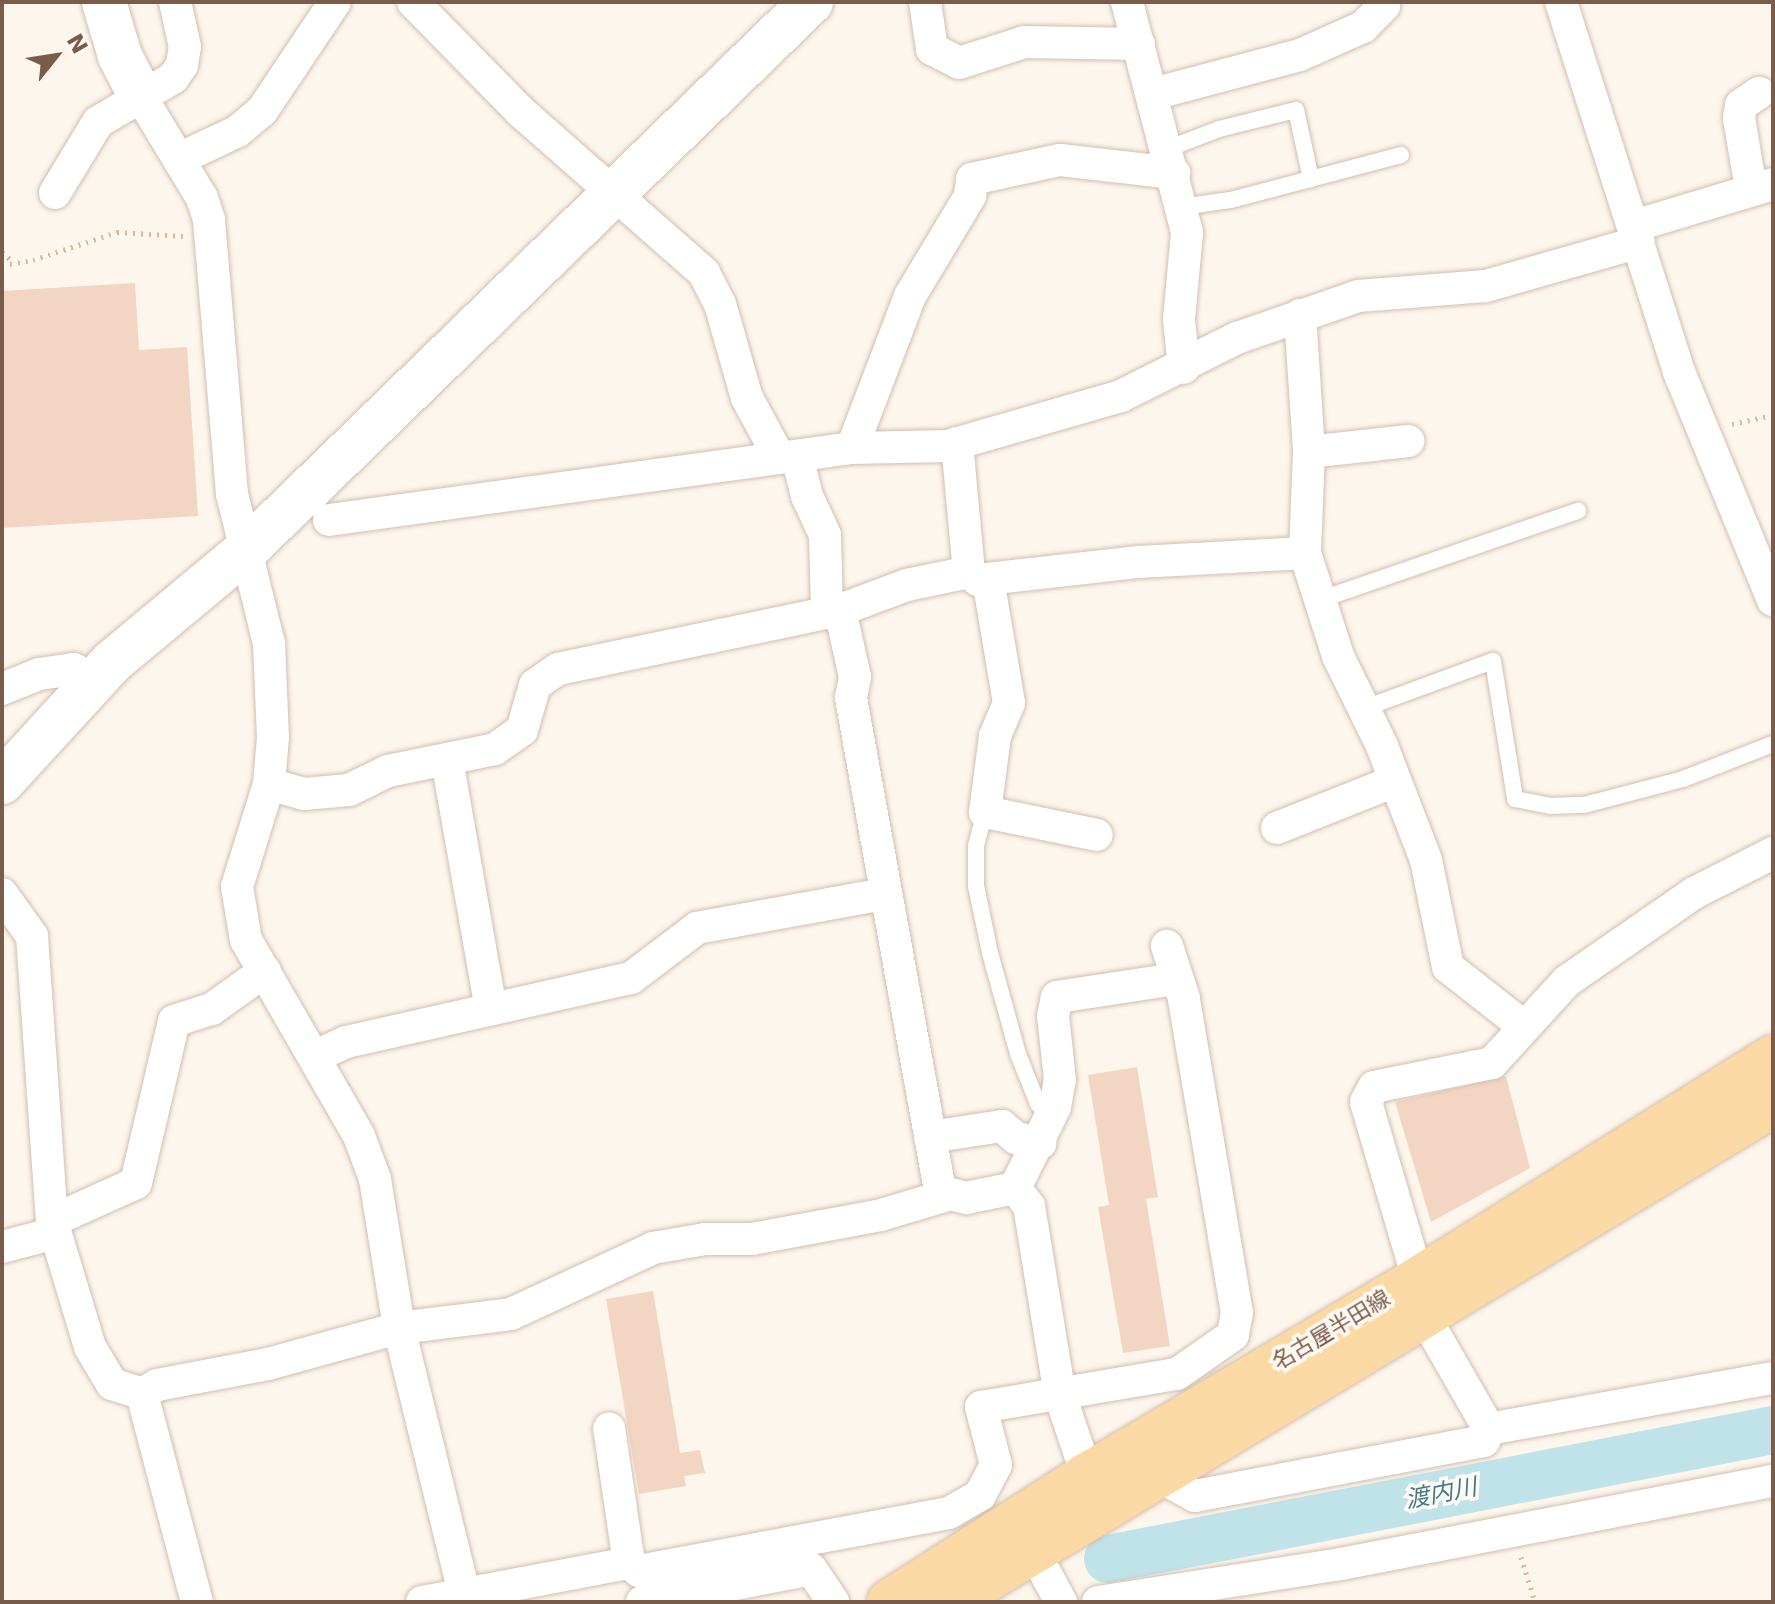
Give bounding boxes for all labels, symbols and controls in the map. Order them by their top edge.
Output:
north arrow [16,16,96,96]
text: N [62,30,93,58]
street label: 名古屋半田線 [1268,1285,1394,1375]
water label: 渡内川 [1403,1473,1479,1515]

